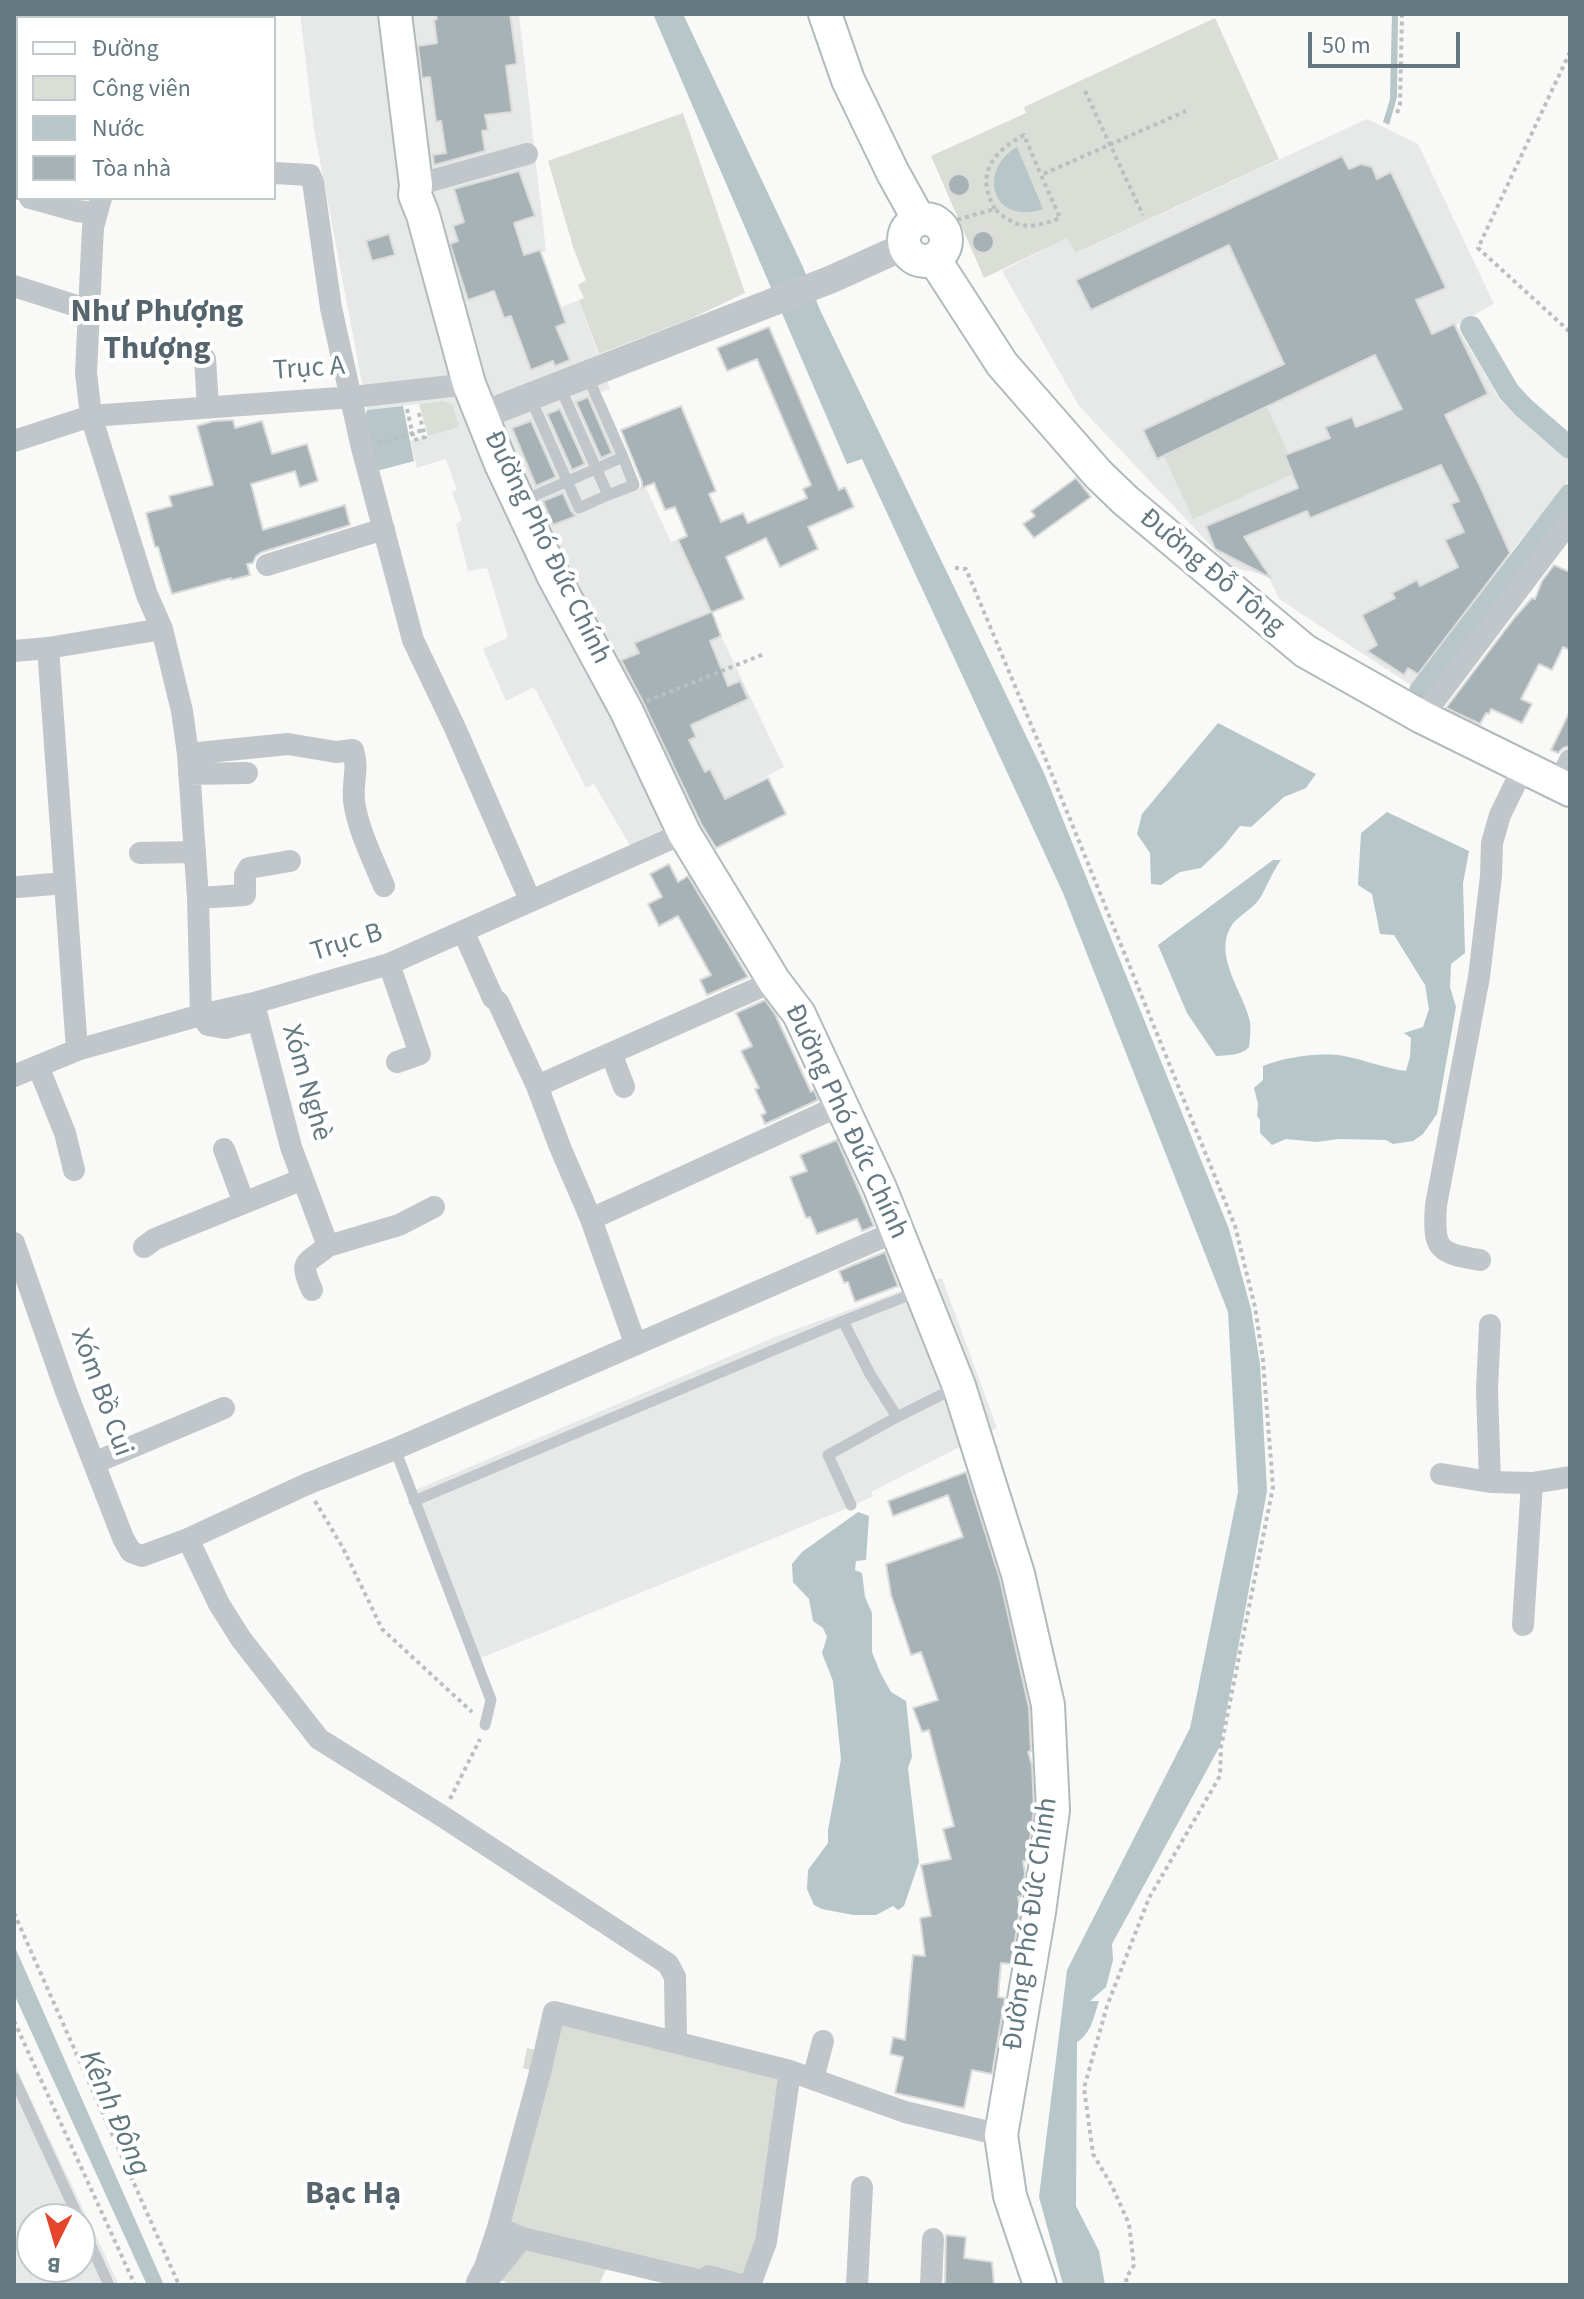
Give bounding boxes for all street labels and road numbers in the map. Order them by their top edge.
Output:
street label: Trục A [272,351,346,389]
street label: Đường Phó Đức Chính [475,426,617,670]
street label: Đường Đỗ Tông [1131,502,1291,644]
street label: Trục B [307,917,387,971]
street label: Đường Phó Đức Chính [776,999,914,1245]
street label: Xóm Nghè [272,1021,338,1145]
street label: Xóm Bồ Cui [61,1325,139,1461]
street label: Đường Phó Đức Chính [998,1795,1066,2053]

